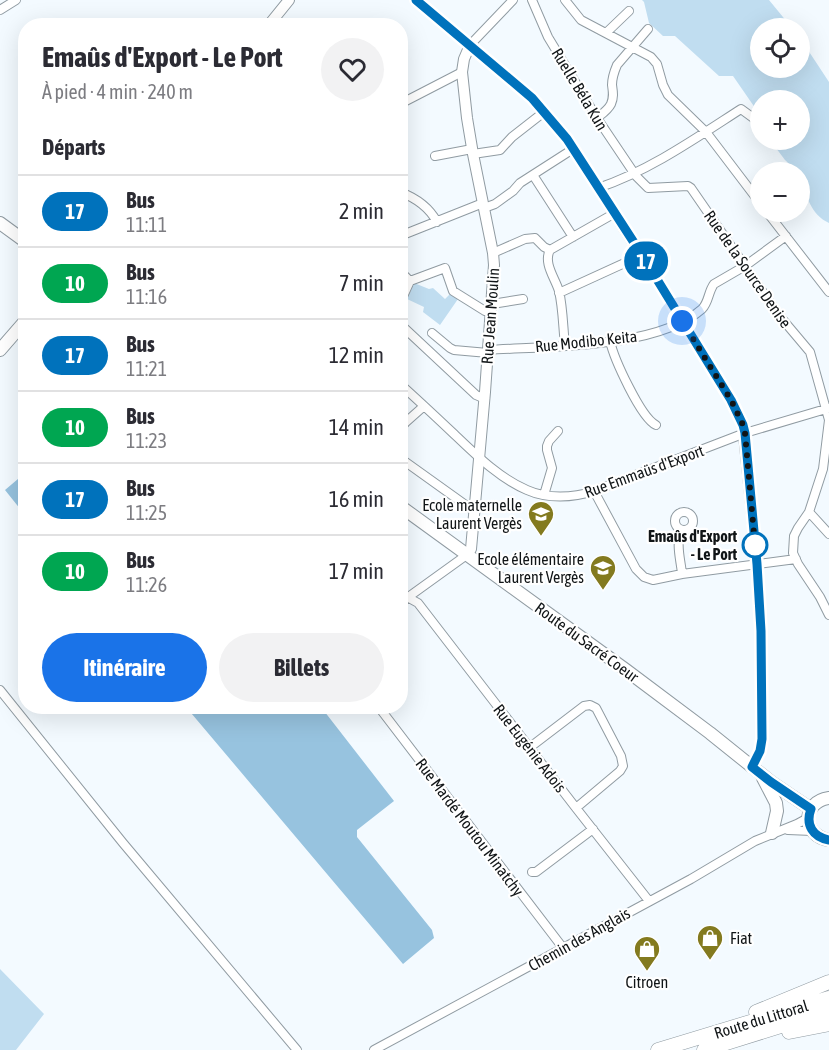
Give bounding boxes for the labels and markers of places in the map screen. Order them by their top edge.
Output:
place label: Ecole maternelle Laurent Vergès [422,496,522,533]
school or university icon: Ecole maternelle Laurent Vergès [526,499,556,537]
place label: Emaûs d'Export - Le Port [648,527,737,563]
marker: Emaûs d'Export - Le Port [742,532,768,558]
place label: Ecole élémentaire Laurent Vergès [477,550,584,587]
school or university icon: Ecole élémentaire Laurent Vergès [588,553,618,591]
shop icon: Fiat [695,923,725,961]
place label: Fiat [730,929,753,947]
shop icon: Citroen [632,934,662,972]
place label: Citroen [626,973,668,991]

